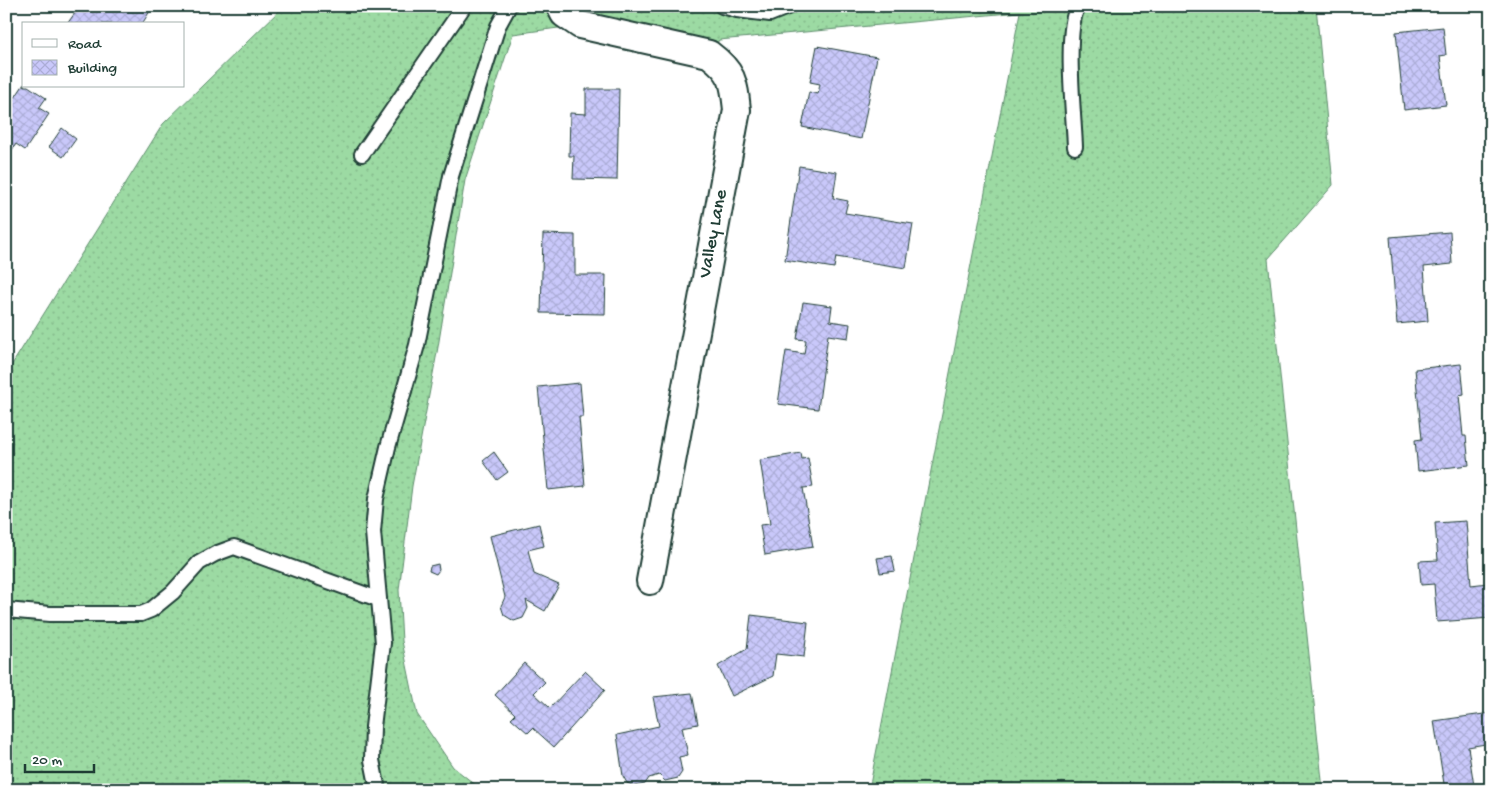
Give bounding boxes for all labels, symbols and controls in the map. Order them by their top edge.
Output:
legend [22,22,185,88]
text: Road [68,36,102,54]
text: Building [67,60,117,78]
street label: Valley Lane [694,188,734,281]
scale bar [25,741,94,773]
text: 20 m [32,752,62,770]

